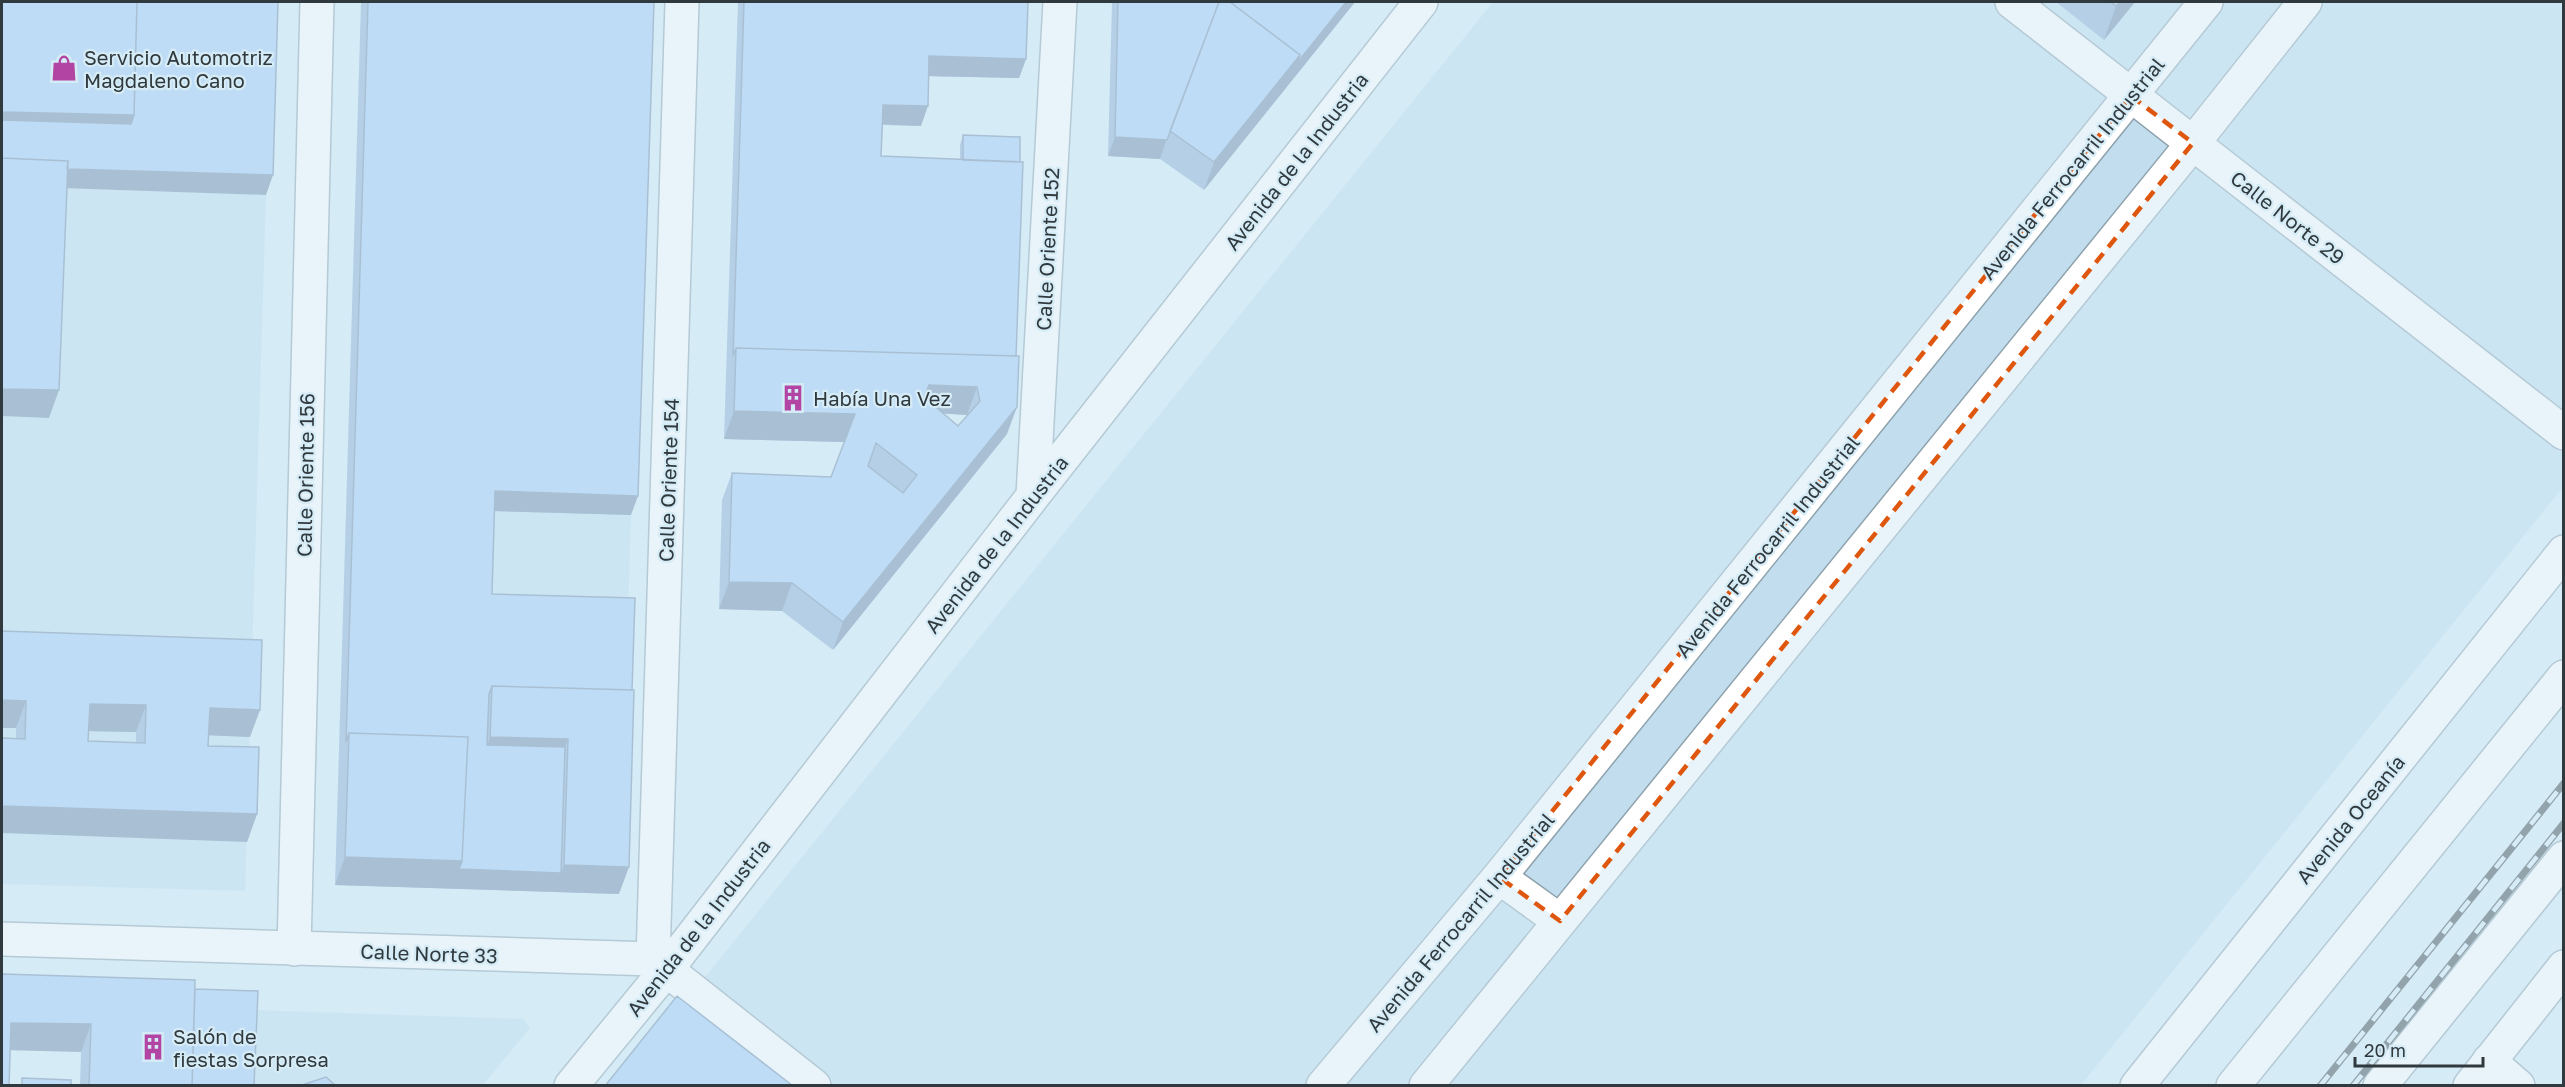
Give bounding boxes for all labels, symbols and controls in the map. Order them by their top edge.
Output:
place label: Servicio Automotriz Magdaleno Cano [84,45,273,92]
street label: Avenida Ferrocarril Industrial [1975,52,2169,284]
shop icon: Servicio Automotriz Magdaleno Cano [49,53,79,83]
street label: Avenida de la Industria [1219,68,1373,254]
street label: Calle Norte 29 [2226,165,2350,269]
street label: Calle Oriente 152 [1031,167,1063,331]
building icon: Había Una Vez [778,383,808,413]
place label: Había Una Vez [813,386,951,410]
street label: Calle Oriente 156 [292,393,318,557]
street label: Calle Oriente 154 [653,398,683,562]
street label: Avenida Ferrocarril Industrial [1670,430,1864,662]
street label: Avenida de la Industria [919,451,1073,637]
street label: Avenida Oceanía [2291,750,2409,888]
street label: Avenida Ferrocarril Industrial [1361,808,1559,1036]
street label: Avenida de la Industria [621,834,775,1020]
street label: Calle Norte 33 [360,939,498,967]
place label: Salón de fiestas Sorpresa [173,1024,329,1071]
scale bar [2355,1030,2482,1068]
building icon: Salón de fiestas Sorpresa [138,1032,168,1062]
text: 20 m [2364,1039,2406,1061]

